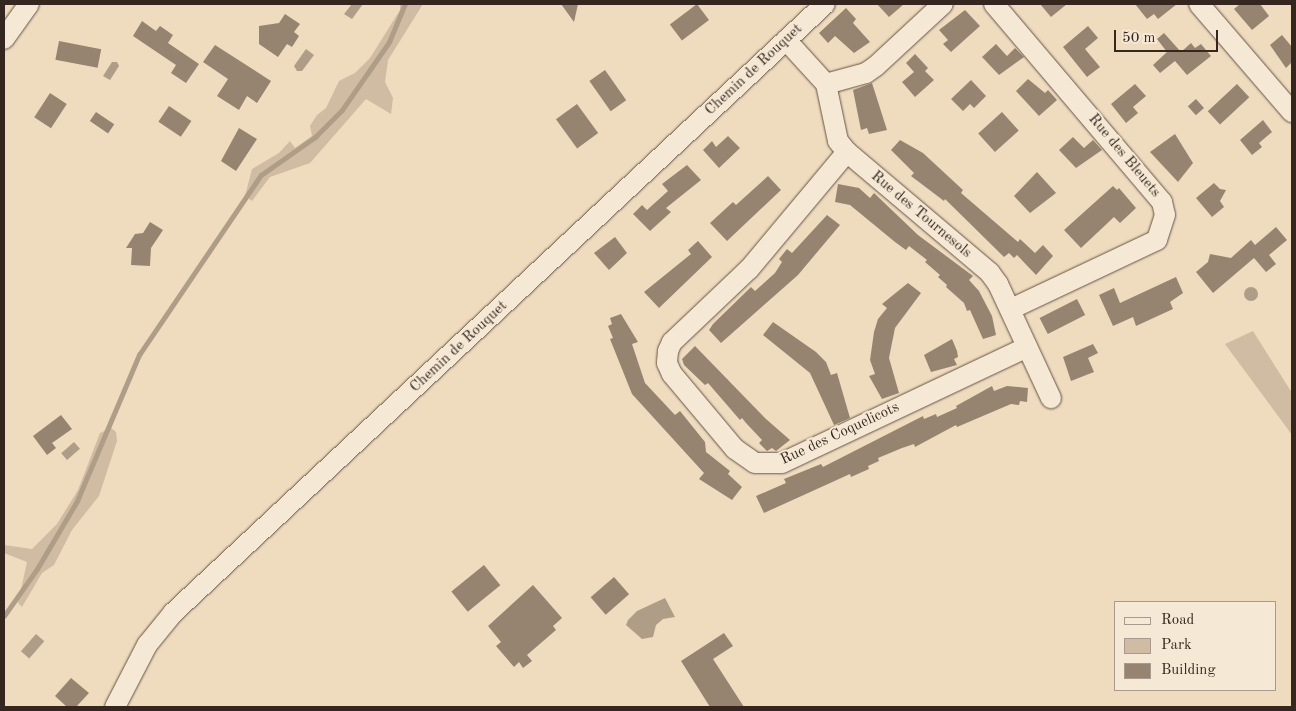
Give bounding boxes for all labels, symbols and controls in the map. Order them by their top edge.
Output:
street label: Chemin de Rouquet [702,20,806,120]
scale bar [1116,20,1220,52]
text: 50 m [1122,31,1156,46]
street label: Rue des Bleuets [1084,111,1164,201]
street label: Rue des Tournesols [867,168,975,262]
street label: Chemin de Rouquet [407,297,511,397]
street label: Rue des Coquelicots [778,399,902,469]
legend [1114,601,1276,691]
text: Road [1161,613,1194,628]
text: Park [1161,638,1192,653]
text: Building [1161,663,1216,678]

